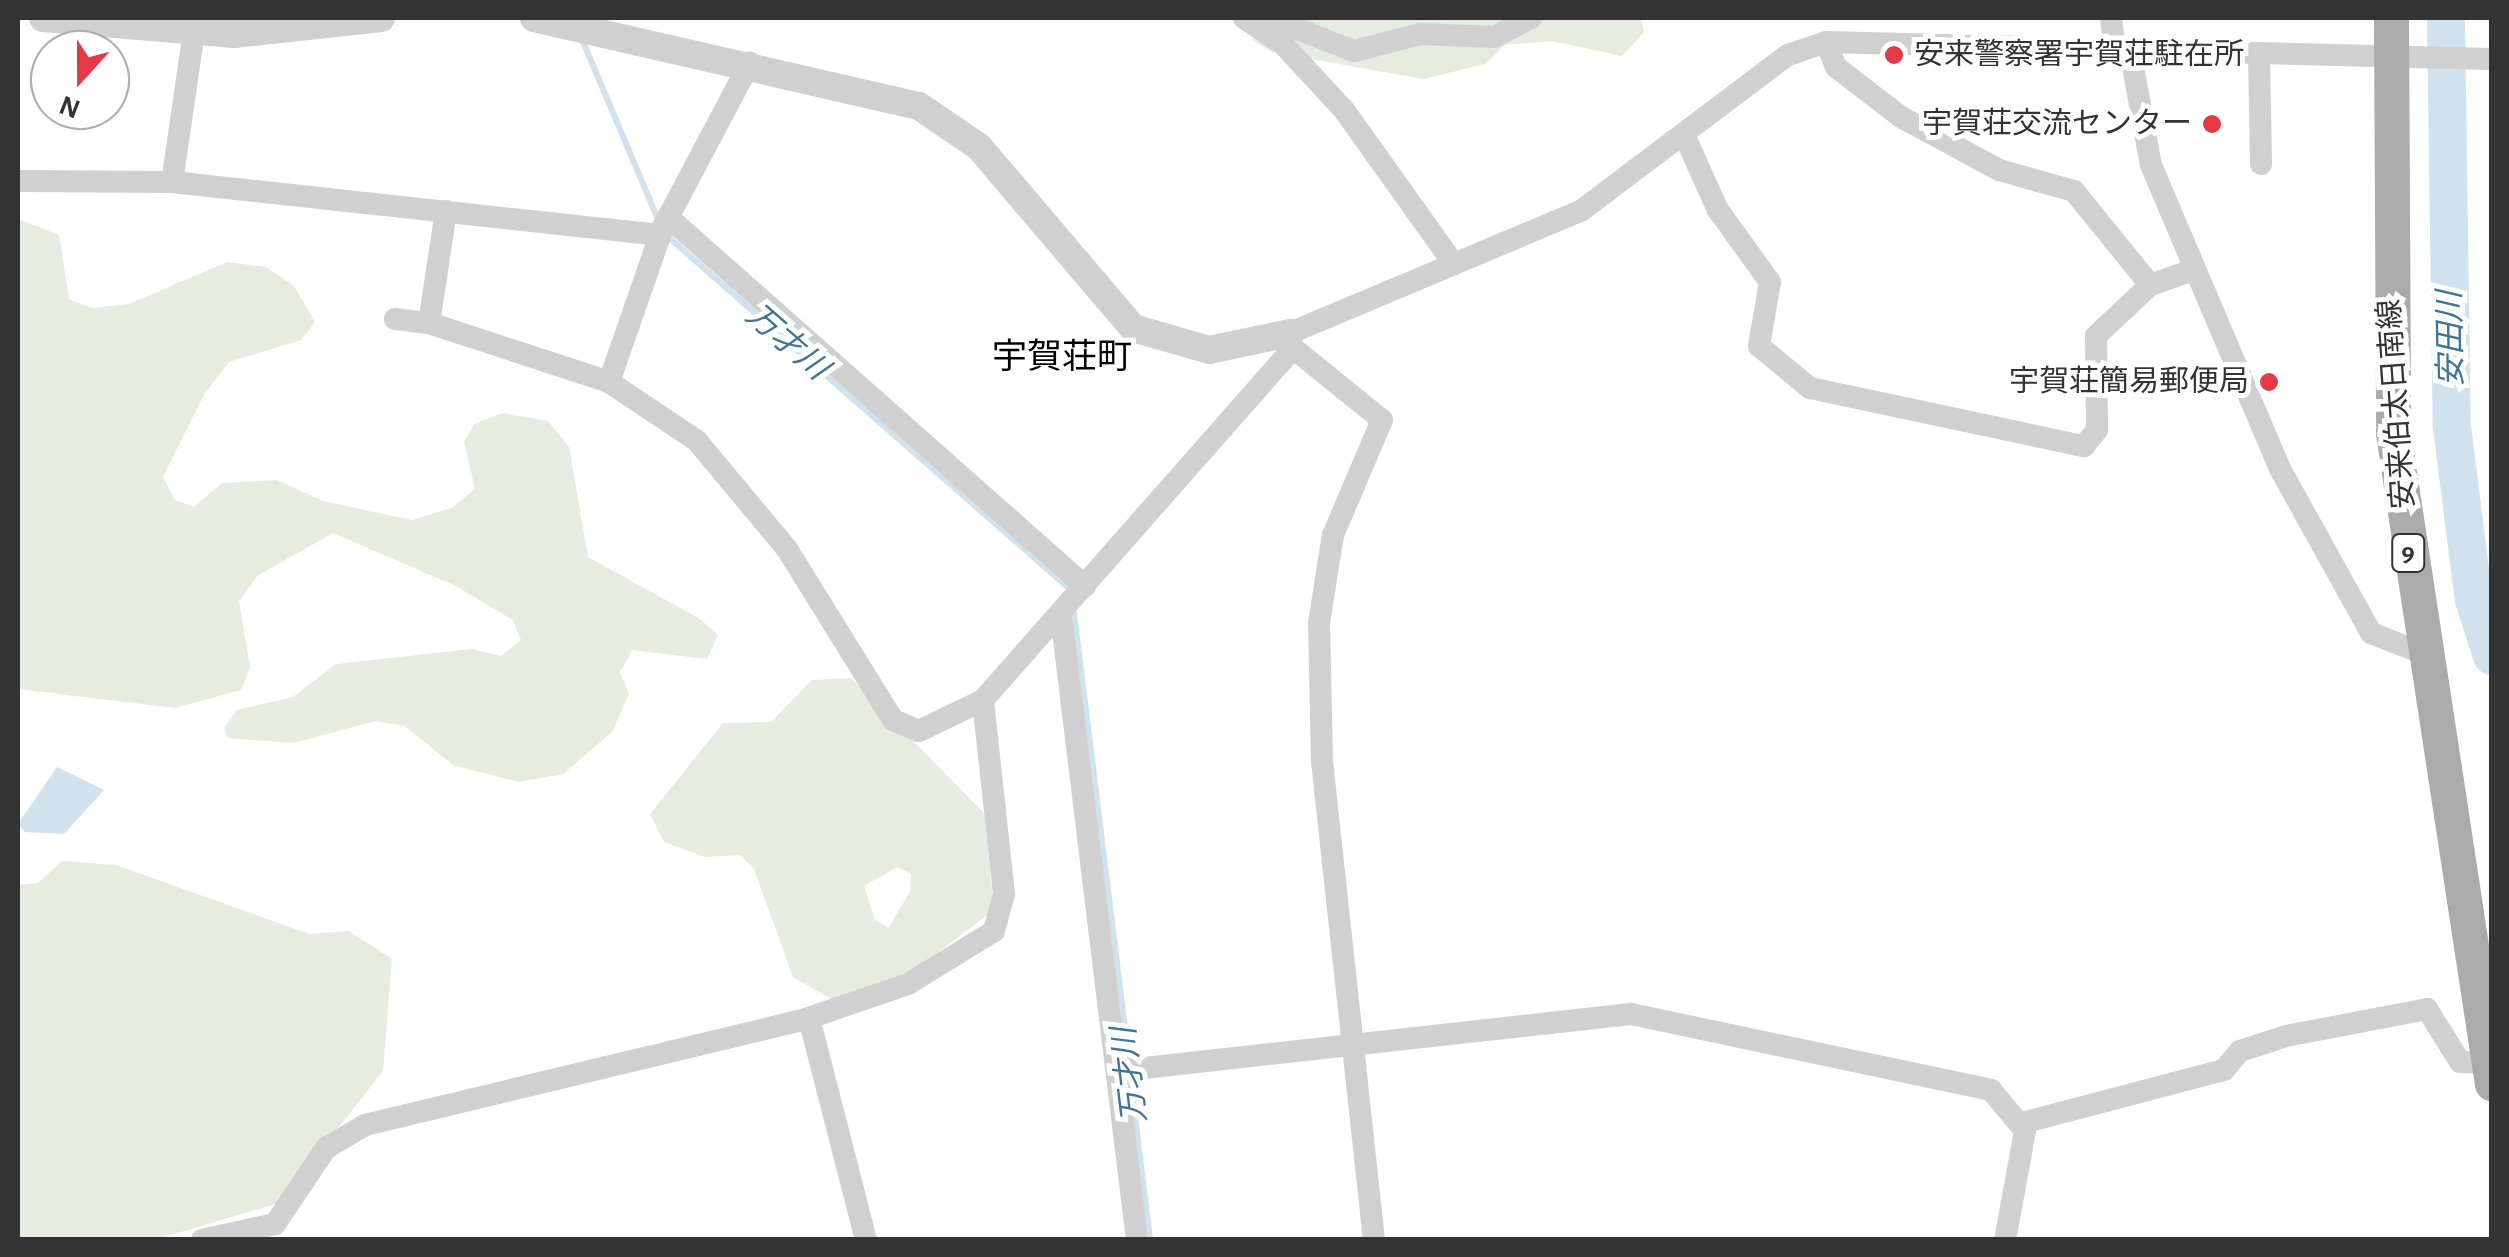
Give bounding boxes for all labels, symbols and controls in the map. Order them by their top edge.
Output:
north arrow [30,30,130,130]
place label: 安来警察署宇賀荘駐在所 [1914,37,2244,73]
marker: 安来警察署宇賀荘駐在所 [1883,44,1905,66]
text: N [56,90,84,123]
place label: 宇賀荘交流センター [1922,106,2192,142]
marker: 宇賀荘交流センター [2201,113,2223,135]
water label: 安田川 [2431,291,2471,387]
water label: 万才川 [738,296,836,388]
street label: 安来伯太日南線 [2372,298,2422,510]
district label: 宇賀荘町 [992,337,1132,379]
place label: 宇賀荘簡易郵便局 [2009,364,2249,400]
marker: 宇賀荘簡易郵便局 [2258,371,2280,393]
road number: 9 [2390,530,2426,576]
water label: 万才川 [1105,1025,1155,1125]

